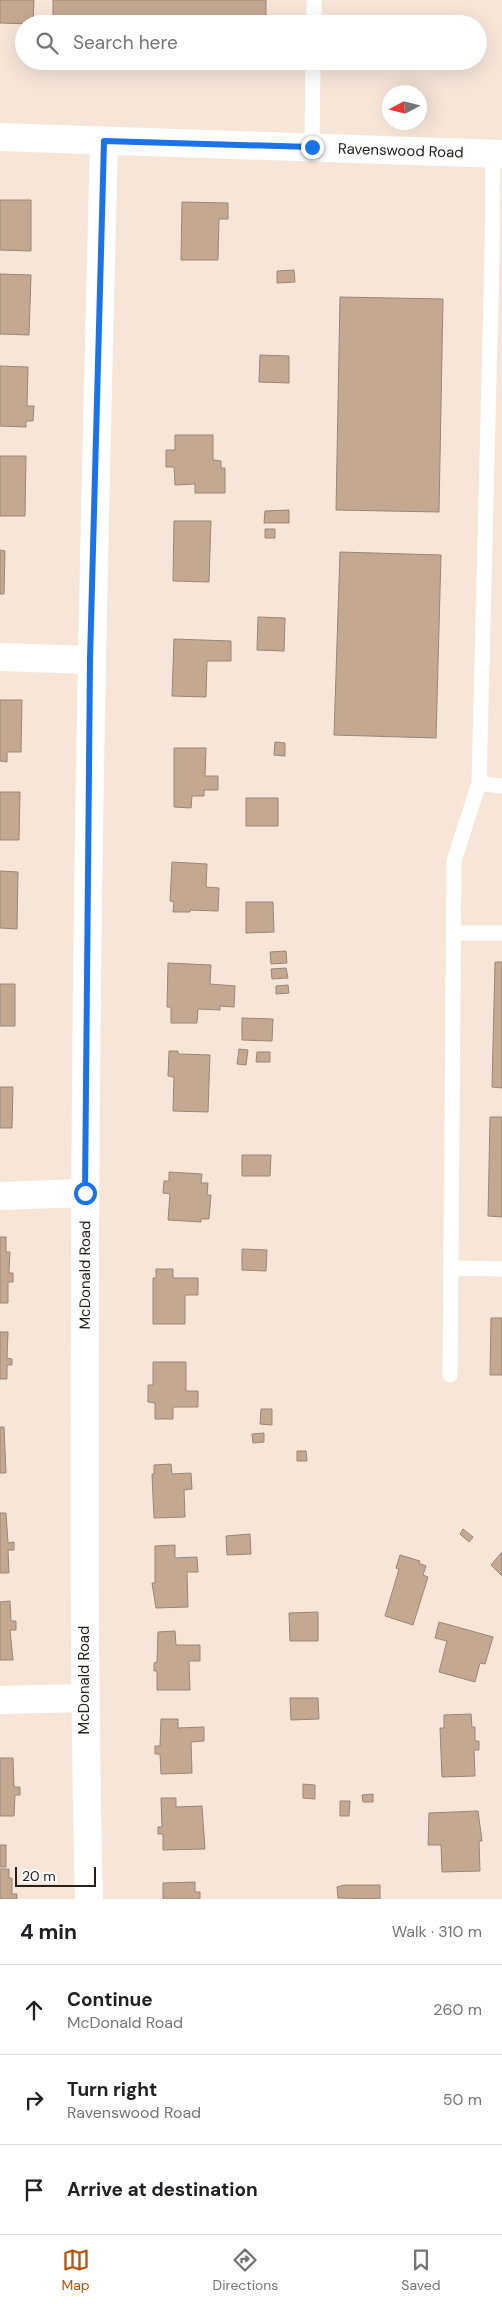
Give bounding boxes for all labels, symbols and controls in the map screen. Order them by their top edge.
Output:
search box [15,15,487,70]
icon: search [33,29,61,57]
text: Search here [73,30,178,55]
north arrow [382,85,427,130]
route end [301,136,324,159]
street label: Ravenswood Road [338,138,464,163]
route start [74,1182,97,1205]
street label: McDonald Road [75,1221,95,1330]
street label: McDonald Road [74,1626,94,1734]
scale bar [15,1864,96,1887]
text: 20 m [22,1867,56,1885]
text: 4 min [20,1918,77,1946]
text: Walk · 310 m [392,1921,482,1942]
text: Continue [67,1987,153,2012]
icon: ahead [20,1996,48,2024]
text: 260 m [433,1999,482,2020]
text: McDonald Road [67,2012,183,2033]
text: Turn right [67,2077,157,2102]
icon: right [20,2086,48,2114]
text: 50 m [443,2089,482,2110]
text: Ravenswood Road [67,2102,201,2123]
icon: arrive [20,2176,48,2204]
text: Arrive at destination [67,2177,258,2202]
tab: Map [61,2246,90,2294]
tab: Directions [213,2246,278,2294]
tab: Saved [401,2246,441,2294]

